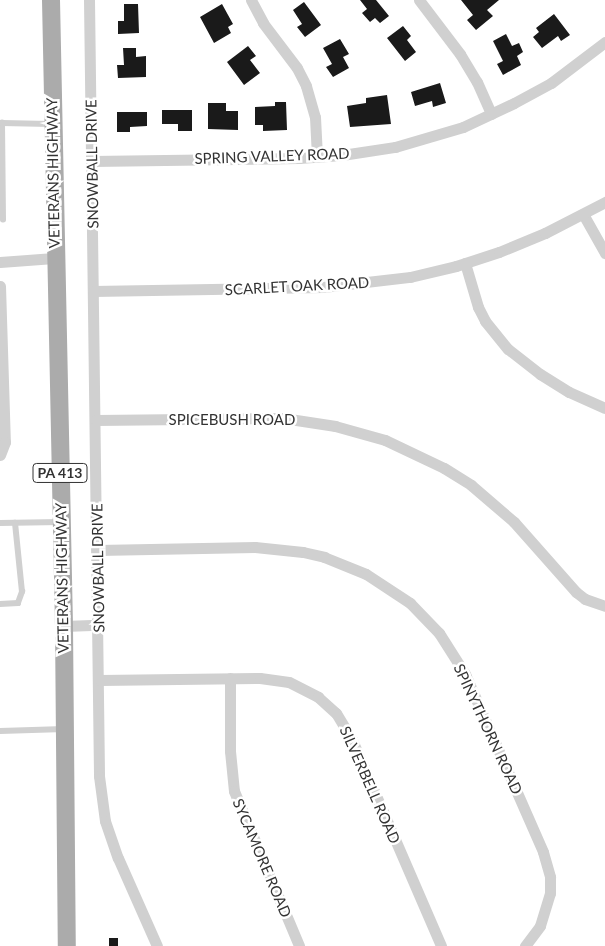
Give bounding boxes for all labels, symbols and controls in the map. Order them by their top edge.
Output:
street label: VETERANS HIGHWAY [43,97,63,249]
street label: SNOWBALL DRIVE [82,99,102,229]
street label: SPRING VALLEY ROAD [194,144,350,168]
street label: SCARLET OAK ROAD [224,273,370,299]
street label: SPICEBUSH ROAD [169,411,295,429]
road number: PA 413 [31,462,89,484]
street label: VETERANS HIGHWAY [52,502,72,654]
street label: SNOWBALL DRIVE [88,503,108,633]
street label: SPINYTHORN ROAD [450,661,526,797]
street label: SILVERBELL ROAD [336,723,404,847]
street label: SYCAMORE ROAD [229,796,295,920]

